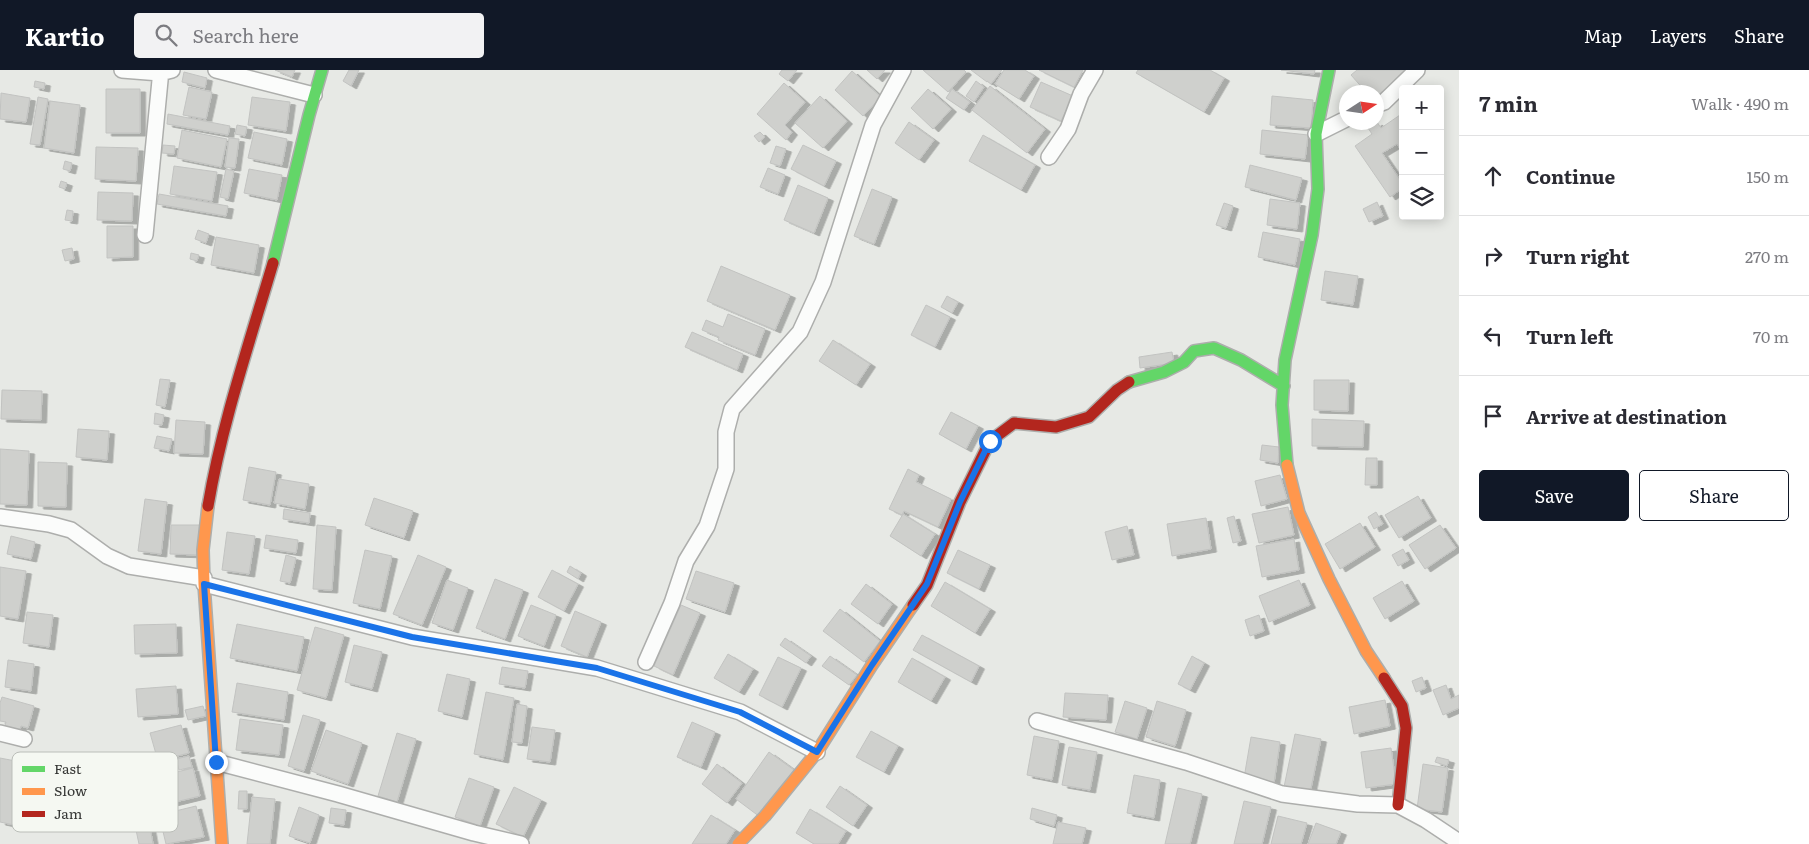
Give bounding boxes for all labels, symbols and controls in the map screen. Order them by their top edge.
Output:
search box [134,13,484,58]
text: Kartio [25,18,104,53]
icon: search [152,21,180,49]
text: Search here [192,21,299,49]
text: Map [1584,22,1622,49]
text: Layers [1650,22,1706,49]
text: Share [1734,22,1784,49]
north arrow [1339,85,1384,130]
map controls [1399,85,1444,220]
button: + [1399,85,1444,130]
text: 7 min [1479,87,1538,118]
text: Walk · 490 m [1691,91,1789,115]
button: − [1399,130,1444,175]
icon: ahead [1479,162,1507,190]
text: Continue [1526,162,1615,190]
text: 150 m [1746,164,1789,188]
button: layers [1399,175,1444,220]
icon: right [1479,242,1507,270]
text: Turn right [1526,242,1630,270]
text: 270 m [1745,244,1789,268]
icon: left [1479,322,1507,350]
text: Turn left [1526,322,1613,350]
text: 70 m [1753,324,1789,348]
icon: arrive [1479,402,1507,430]
text: Arrive at destination [1526,402,1727,430]
route start [979,430,1002,453]
button: Save [1479,470,1629,521]
button: Share [1639,470,1789,521]
route end [205,751,228,774]
legend [12,752,178,832]
text: Fast [54,758,82,778]
text: Slow [54,780,87,800]
text: Jam [54,803,83,823]

